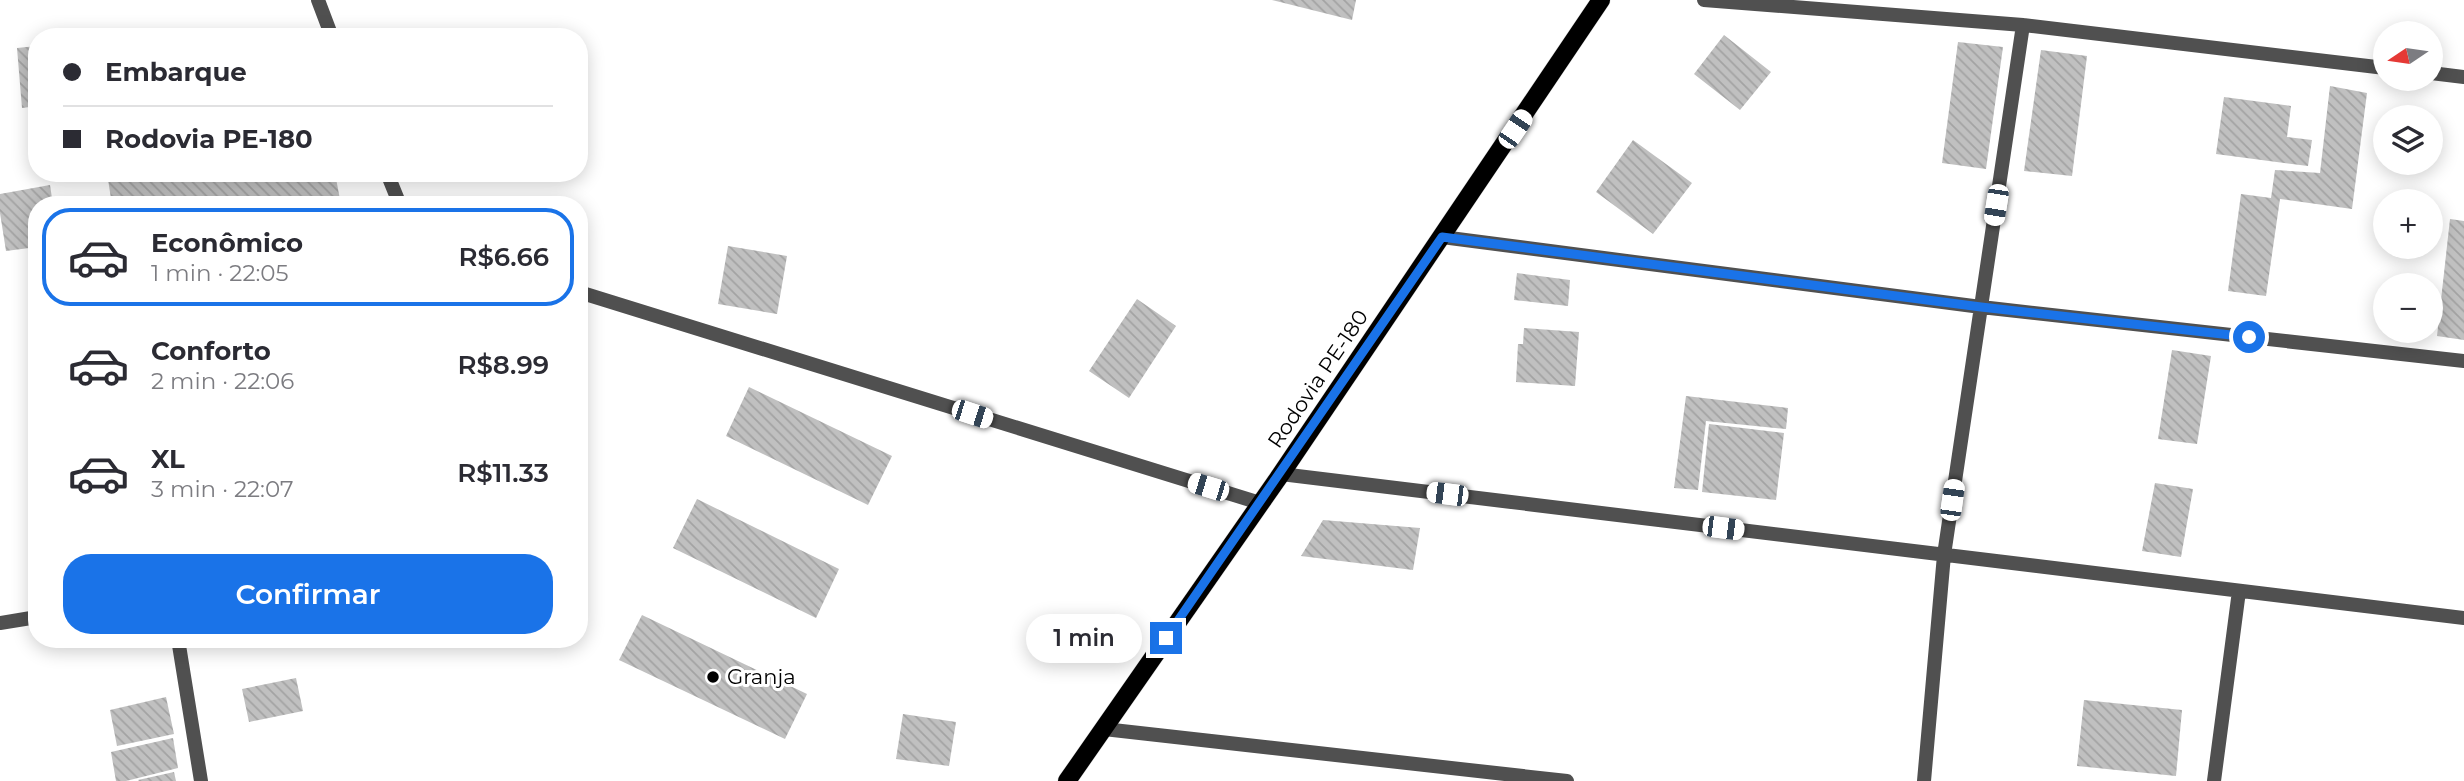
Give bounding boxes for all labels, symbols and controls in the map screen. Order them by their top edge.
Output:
north arrow [2373,21,2443,91]
map controls [2373,21,2443,343]
text: Embarque [105,56,247,88]
button: layers [2373,105,2443,175]
car [1495,106,1536,152]
text: Rodovia PE-180 [105,123,313,155]
car [1983,183,2010,227]
button: + [2373,189,2443,259]
icon: car [67,226,130,289]
text: Econômico [151,227,303,259]
text: R$6.66 [458,241,549,273]
text: 1 min · 22:05 [151,259,289,287]
button: − [2373,273,2443,343]
street label: Rodovia PE-180 [1262,305,1373,453]
route start [2233,321,2265,353]
icon: car [67,334,130,397]
text: Conforto [151,335,271,367]
text: R$8.99 [457,349,549,381]
text: 2 min · 22:06 [151,367,294,395]
car [949,398,996,430]
icon: car [67,442,130,505]
text: XL [151,443,185,475]
text: R$11.33 [457,457,549,489]
car [1185,471,1232,503]
text: 3 min · 22:07 [151,475,294,503]
car [1939,478,1966,522]
car [1425,481,1470,507]
car [1701,515,1746,541]
button: Confirmar [63,554,553,634]
callout: 1 min [1026,614,1142,662]
route end [1150,622,1182,654]
text: 1 min [1053,624,1115,652]
place label: Granja [727,664,796,689]
marker: Granja [705,669,721,685]

